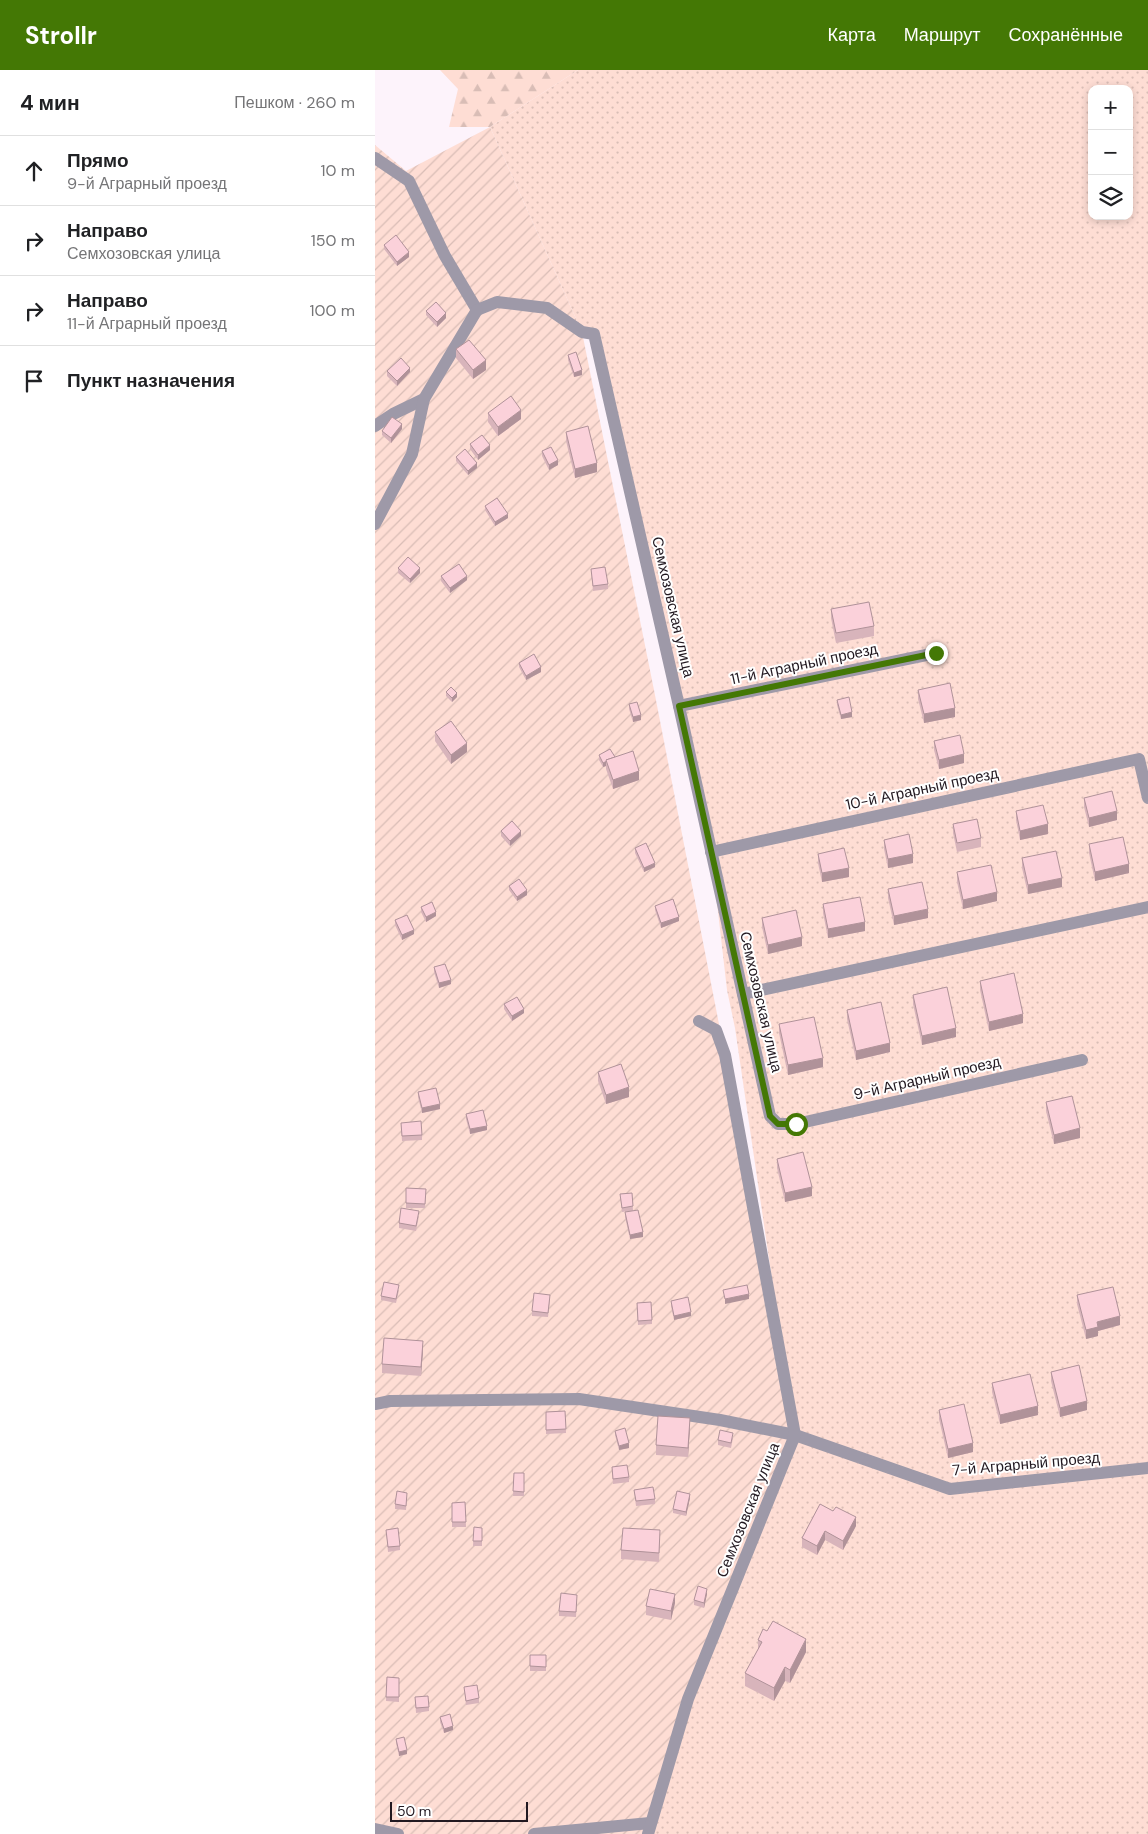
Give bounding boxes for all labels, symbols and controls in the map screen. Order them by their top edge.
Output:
text: Strollr [25,20,97,51]
text: Карта [828,23,876,47]
text: Маршрут [904,23,980,47]
text: Сохранённые [1008,23,1123,47]
map controls [1088,85,1133,220]
button: + [1088,85,1133,130]
text: 4 мин [20,89,80,117]
text: Пешком · 260 m [234,92,355,113]
button: − [1088,130,1133,175]
text: Прямо [67,148,129,173]
icon: ahead [20,157,48,185]
text: 10 m [321,160,355,181]
text: 9-й Аграрный проезд [67,173,227,194]
button: layers [1088,175,1133,220]
text: Направо [67,218,148,243]
icon: right [20,227,48,255]
text: 150 m [311,230,355,251]
text: Семхозовская улица [67,243,221,264]
text: Направо [67,288,148,313]
icon: right [20,297,48,325]
text: 100 m [310,300,355,321]
text: 11-й Аграрный проезд [67,313,227,334]
icon: arrive [20,367,48,395]
text: Пункт назначения [67,368,235,393]
street label: Семхозовская улица [647,535,699,680]
street label: 11-й Аграрный проезд [729,639,880,689]
route end [925,642,948,665]
street label: 10-й Аграрный проезд [844,763,1000,815]
street label: Семхозовская улица [735,930,787,1075]
street label: 9-й Аграрный проезд [852,1051,1003,1105]
route start [785,1113,808,1136]
street label: Семхозовская улица [712,1439,784,1580]
street label: 7-й Аграрный проезд [951,1448,1101,1480]
scale bar [390,1799,527,1822]
text: 50 m [397,1802,431,1820]

